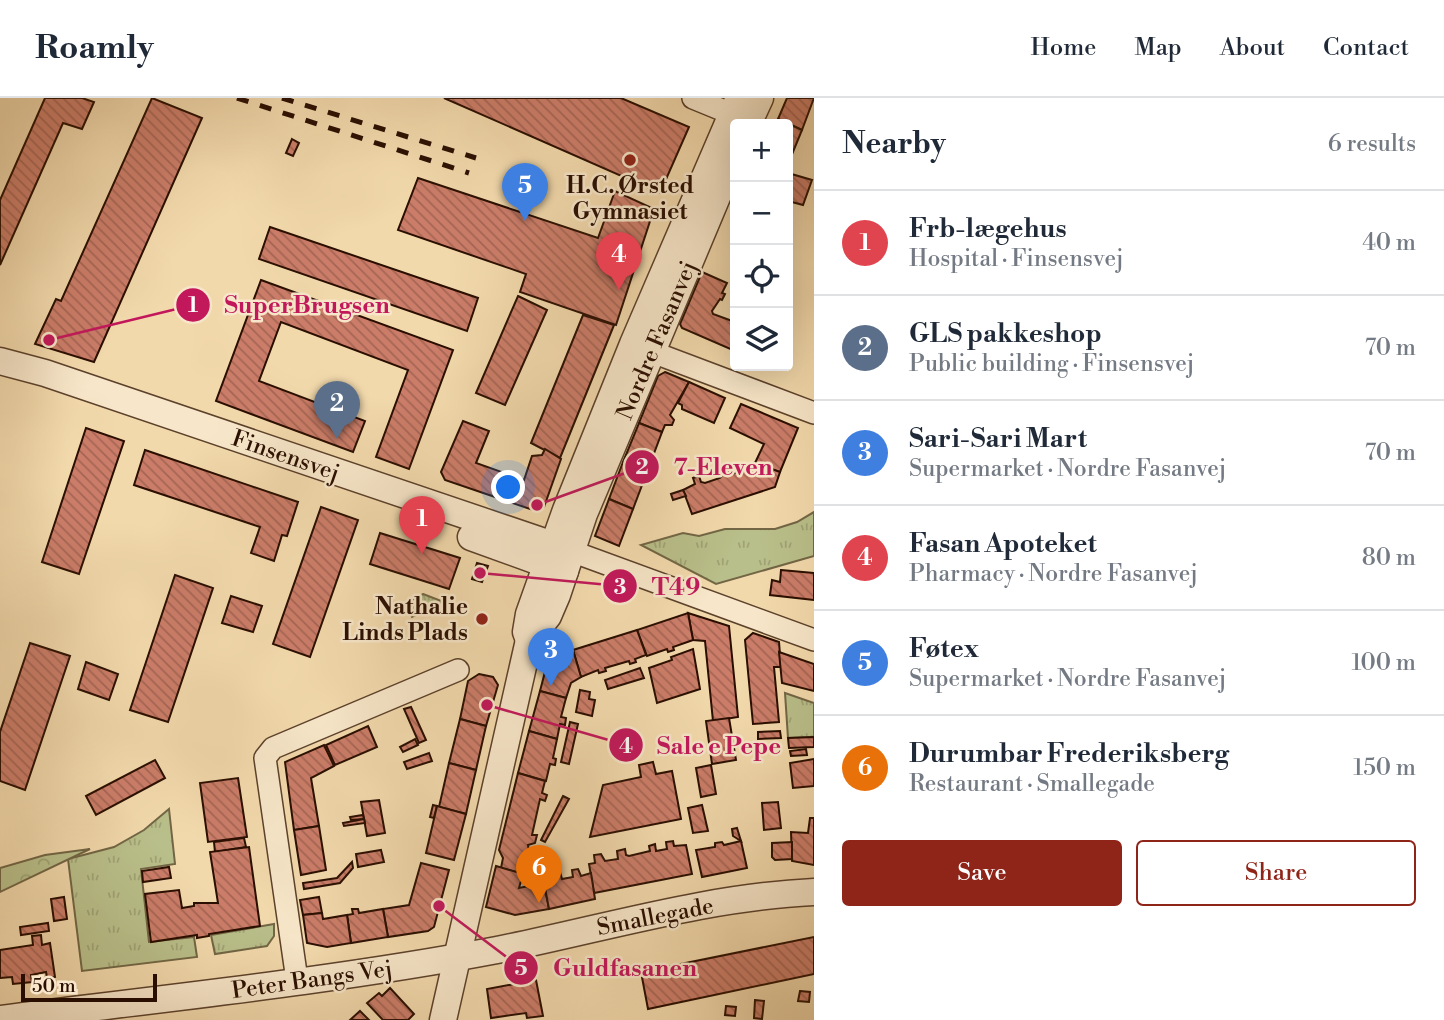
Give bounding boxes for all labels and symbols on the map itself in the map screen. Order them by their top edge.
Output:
marker: H.C. Ørsted Gymnasiet [622,152,638,168]
pin: 5 [502,163,548,221]
place label: H.C. Ørsted Gymnasiet [566,172,695,226]
pin: 4 [596,232,642,290]
street label: Nordre Fasanvej [611,257,703,424]
callout: SuperBrugsen [175,282,404,327]
text: SuperBrugsen [224,291,390,321]
text: 1 [188,293,198,319]
pin: 2 [314,381,360,439]
street label: Finsensvej [228,424,343,487]
callout: 7-Eleven [625,444,787,489]
text: 7-Eleven [673,453,773,483]
text: 2 [635,455,649,481]
your location [491,470,525,504]
pin: 1 [399,496,445,554]
callout: T49 [602,564,714,609]
text: T49 [652,573,700,603]
text: 3 [614,575,626,601]
place label: Nathalie Linds Plads [342,593,468,647]
marker: Nathalie Linds Plads [474,611,490,627]
pin: 3 [528,628,574,686]
callout: Sale e Pepe [608,723,796,768]
text: Sale e Pepe [657,732,781,762]
text: 4 [619,734,633,760]
pin: 6 [516,845,562,903]
street label: Smallegade [594,892,716,942]
callout: Guldfasanen [504,945,711,990]
text: Guldfasanen [553,954,697,984]
street label: Peter Bangs Vej [230,955,394,1005]
text: 5 [514,956,528,982]
scale bar [21,971,158,1003]

